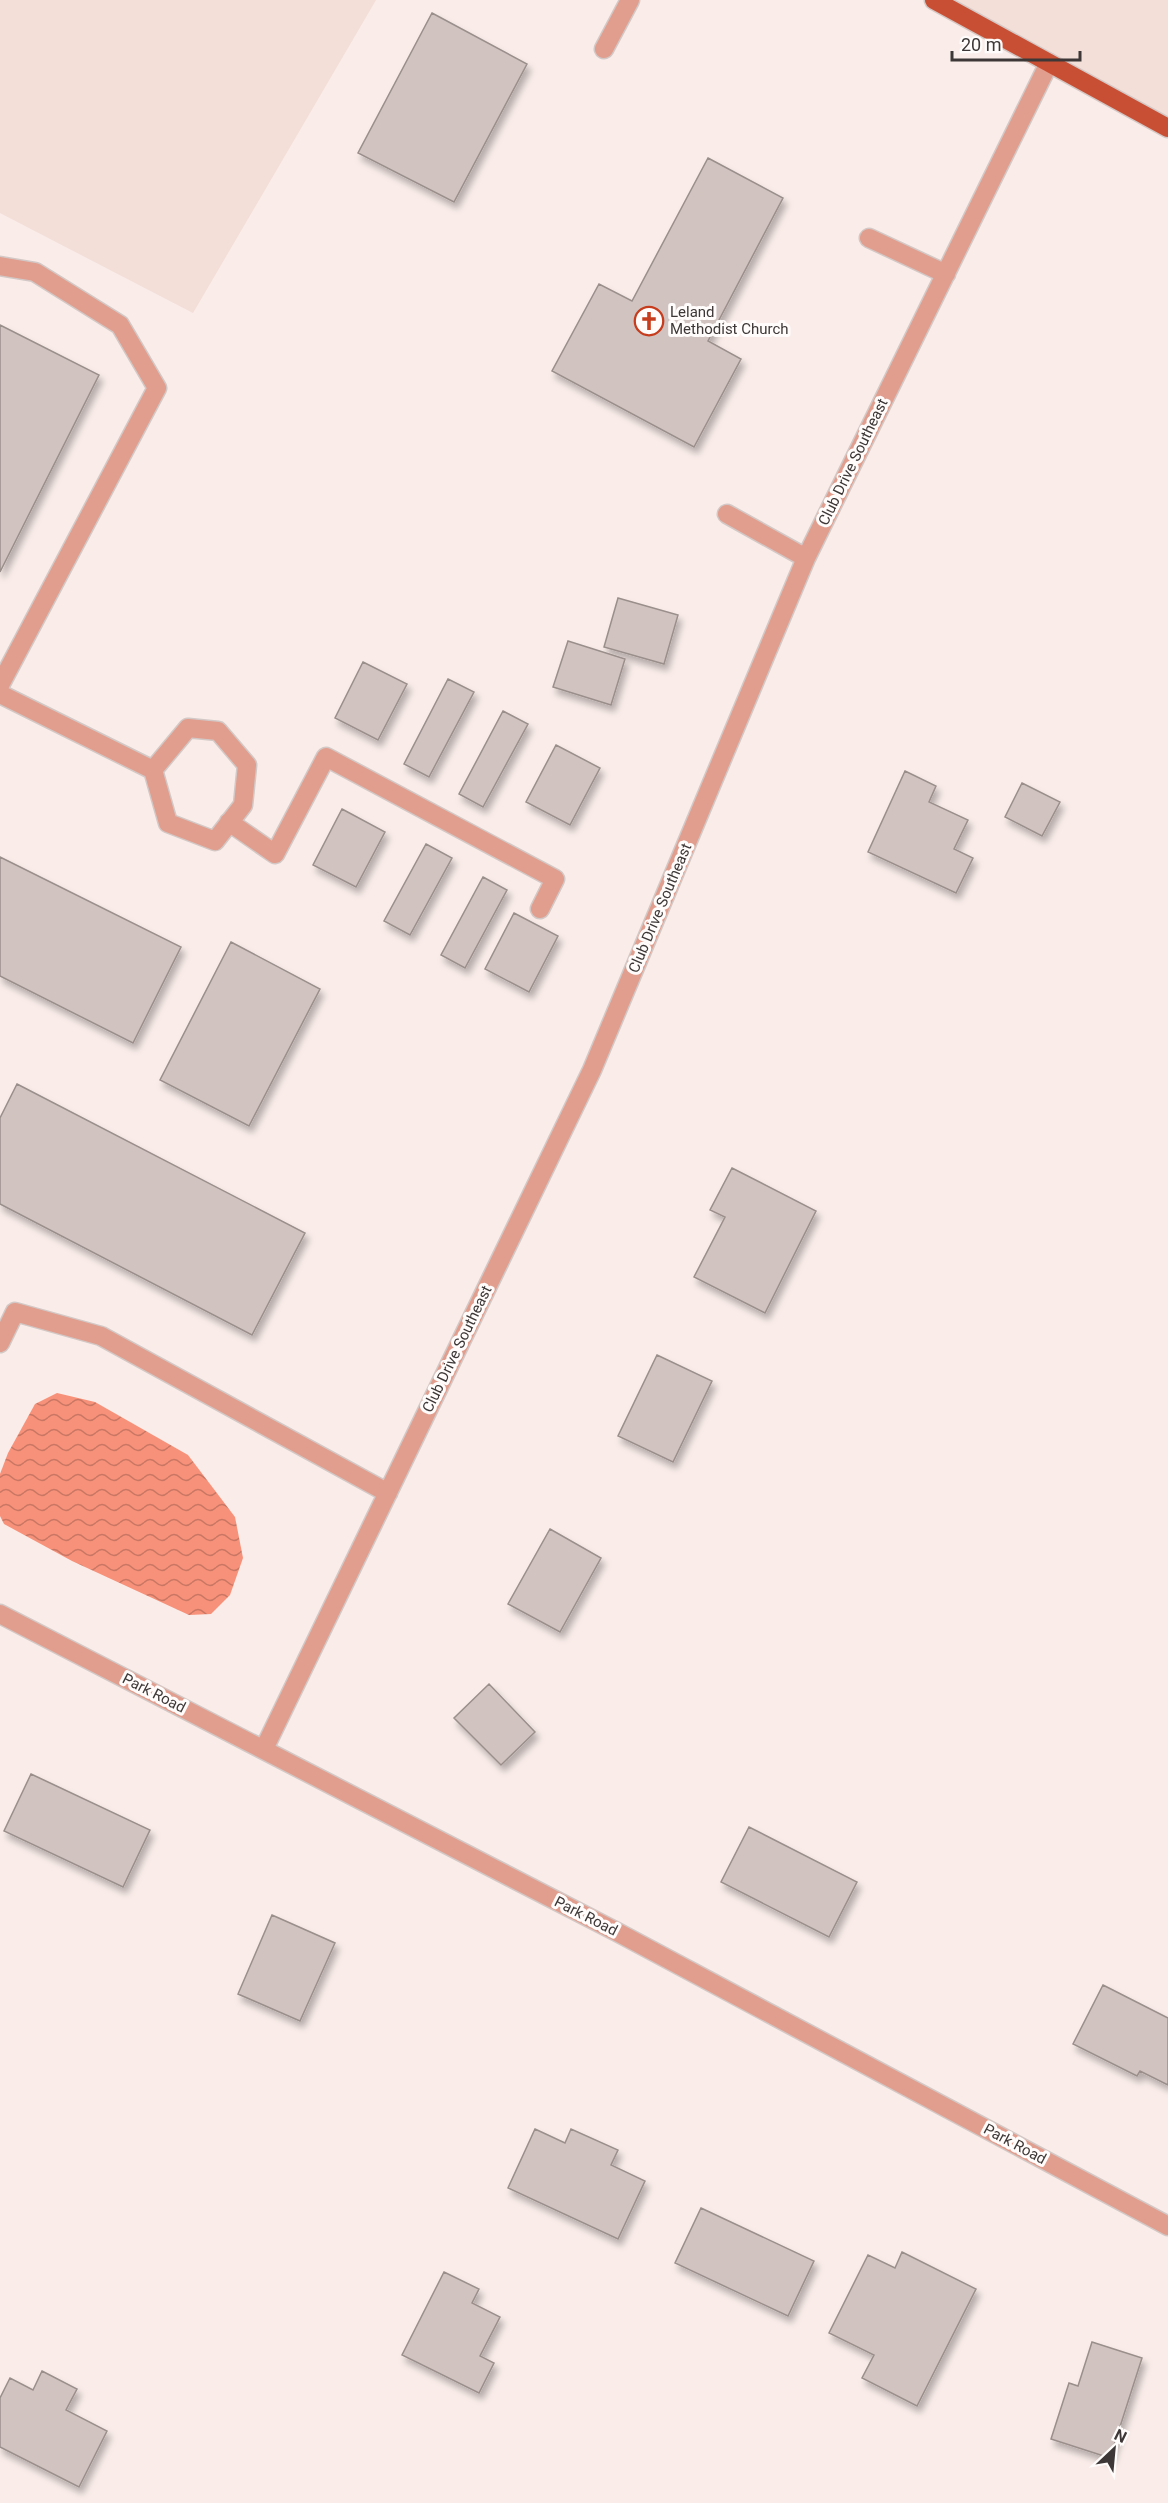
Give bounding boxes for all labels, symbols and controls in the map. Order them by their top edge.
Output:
scale bar [952,24,1080,62]
text: 20 m [961,34,1001,55]
place label: Leland Methodist Church [670,303,789,338]
church icon: Leland Methodist Church [633,305,665,337]
street label: Club Drive Southeast [814,396,892,528]
street label: Club Drive Southeast [625,840,695,975]
street label: Club Drive Southeast [418,1283,496,1415]
street label: Park Road [119,1669,189,1717]
street label: Park Road [551,1892,621,1940]
street label: Park Road [981,2120,1049,2168]
north arrow [1084,2419,1144,2479]
text: N [1111,2425,1130,2447]

